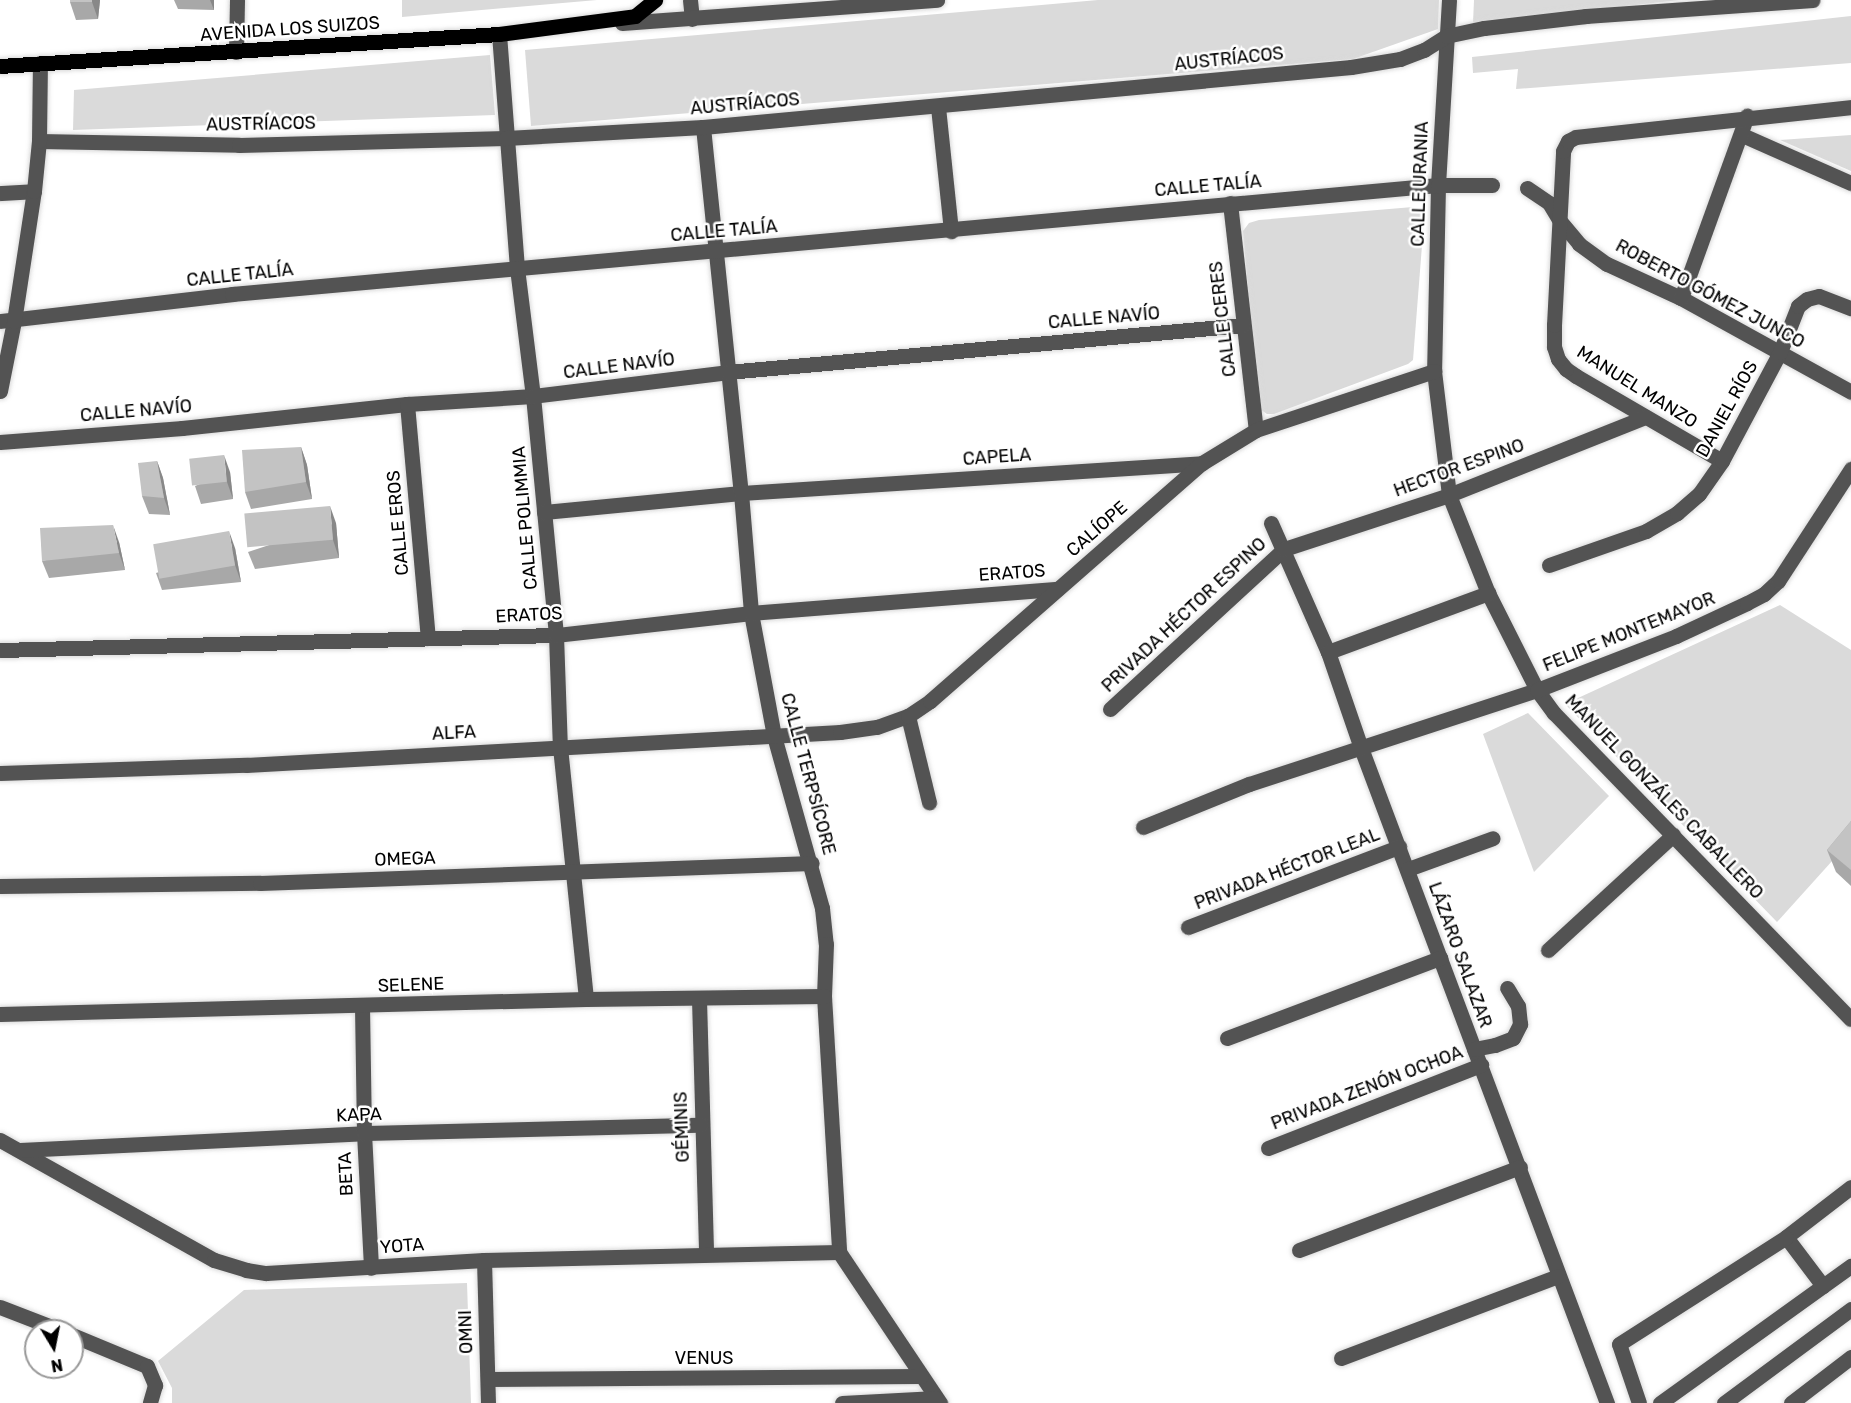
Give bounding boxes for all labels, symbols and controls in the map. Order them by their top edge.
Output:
street label: AVENIDA LOS SUIZOS [199,12,381,46]
street label: AUSTRÍACOS [1173,43,1285,75]
street label: AUSTRÍACOS [689,88,801,120]
street label: AUSTRÍACOS [206,112,316,136]
street label: CALLE URANIA [1407,121,1433,247]
street label: CALLE TALÍA [1153,171,1263,201]
street label: CALLE TALÍA [669,216,779,246]
street label: ROBERTO GÓMEZ JUNCO [1612,235,1808,353]
street label: CALLE TALÍA [185,259,295,291]
street label: CALLE CERES [1205,260,1241,378]
street label: CALLE NAVÍO [1047,302,1161,334]
street label: MANUEL MANZO [1572,341,1702,433]
street label: CALLE NAVÍO [562,348,676,384]
street label: DANIEL RÍOS [1692,357,1762,461]
street label: CALLE NAVÍO [79,395,193,427]
street label: HECTOR ESPINO [1391,434,1527,502]
street label: CAPELA [962,444,1032,470]
street label: CALLE POLIMMIA [508,445,542,591]
street label: CALLE EROS [383,469,413,577]
street label: CALÍOPE [1062,497,1132,561]
street label: PRIVADA HÉCTOR ESPINO [1097,533,1271,697]
street label: ERATOS [978,560,1046,586]
street label: FELIPE MONTEMAYOR [1540,588,1718,676]
street label: ERATOS [495,602,563,628]
street label: CALLE TERPSÍCORE [776,690,840,858]
street label: MANUEL GONZÁLES CABALLERO [1560,690,1768,904]
street label: ALFA [431,721,477,745]
street label: PRIVADA HÉCTOR LEAL [1191,824,1383,914]
street label: OMEGA [374,847,436,871]
street label: LÁZARO SALAZAR [1424,879,1496,1031]
street label: SELENE [377,973,445,997]
street label: PRIVADA ZENÓN OCHOA [1268,1041,1466,1135]
street label: GÉMINIS [670,1091,694,1163]
street label: KAPA [336,1103,382,1127]
street label: BETA [334,1151,358,1197]
street label: YOTA [379,1234,425,1258]
street label: OMNI [454,1310,478,1354]
north arrow [24,1319,84,1379]
street label: VENUS [674,1347,734,1369]
text: N [50,1355,64,1376]

